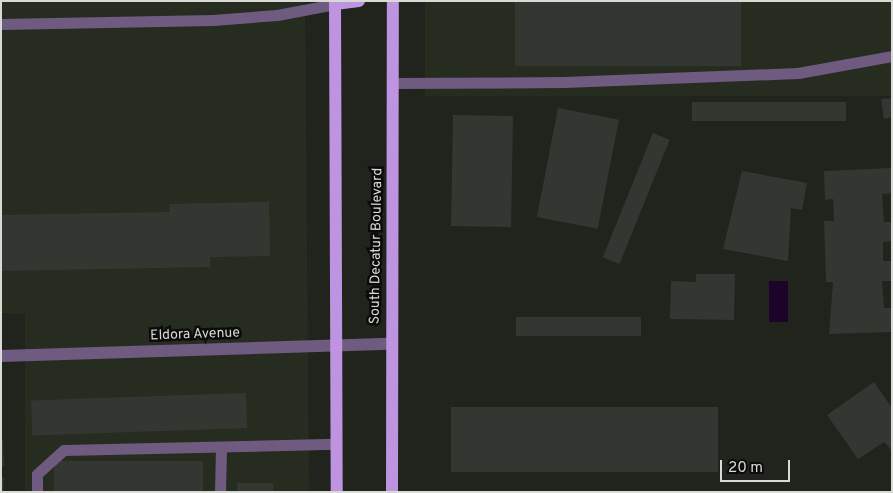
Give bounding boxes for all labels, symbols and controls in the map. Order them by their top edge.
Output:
street label: South Decatur Boulevard [367,168,387,324]
street label: Eldora Avenue [150,325,240,345]
scale bar [723,450,793,482]
text: 20 m [728,459,763,478]

